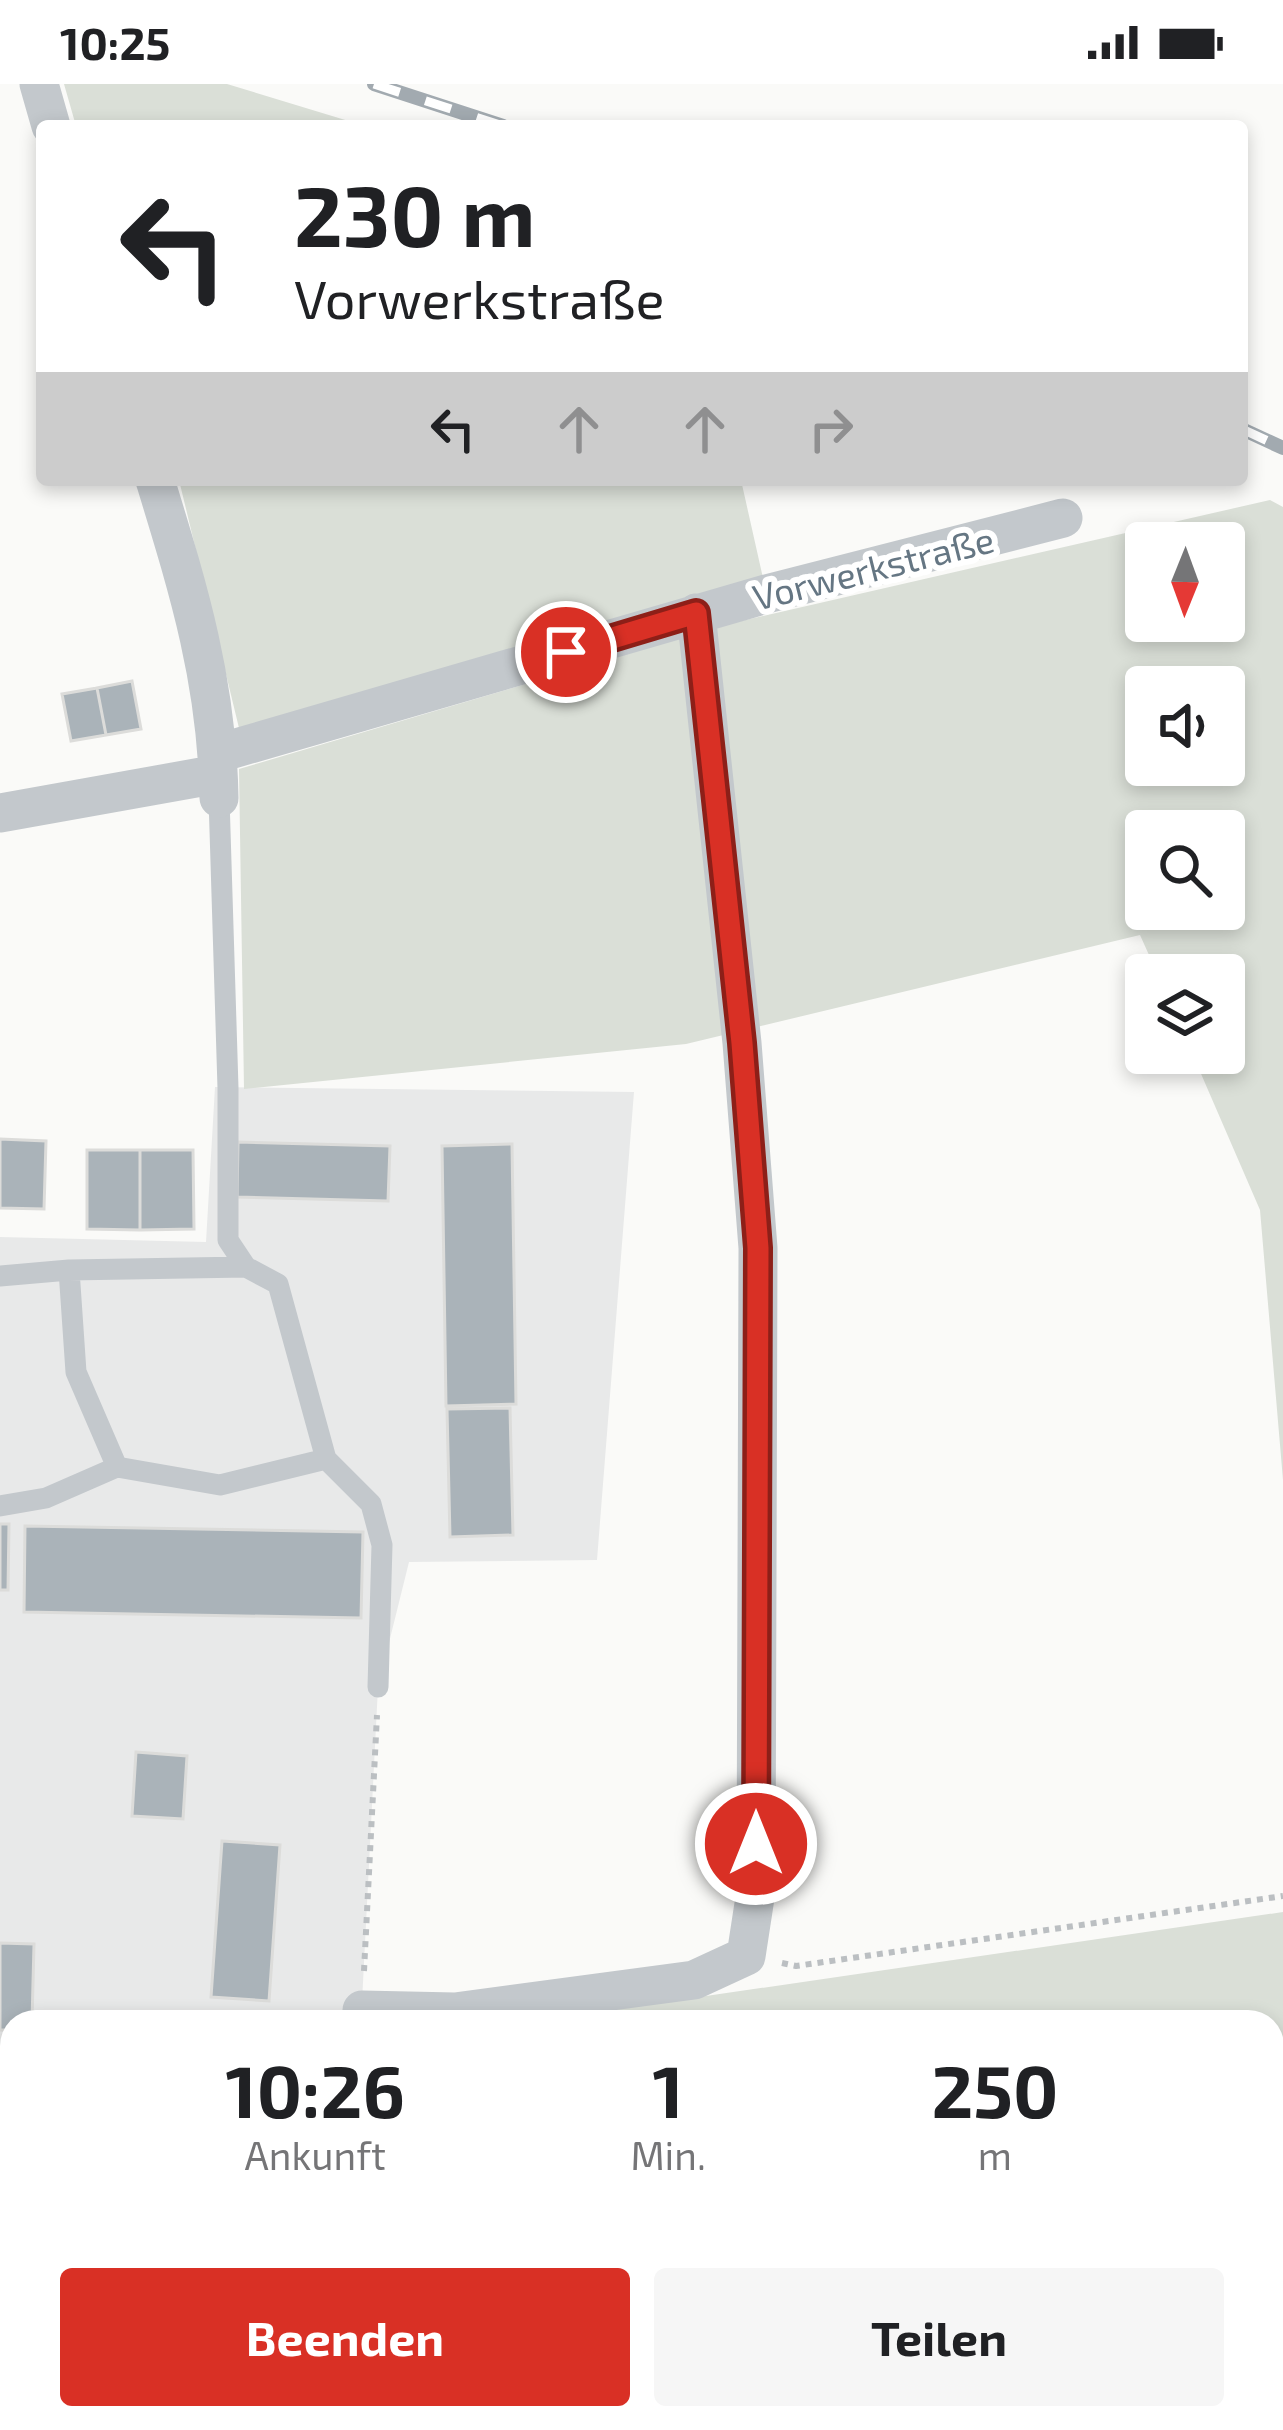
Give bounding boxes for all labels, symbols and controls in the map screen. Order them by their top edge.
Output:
text: 10:25 [60,15,170,69]
text: 230 m [294,163,536,264]
icon: left [96,168,252,324]
text: Vorwerkstraße [294,265,664,330]
icon: left [420,396,486,462]
icon: ahead [546,396,612,462]
icon: ahead [672,396,738,462]
icon: right [798,396,864,462]
street label: Vorwerkstraße [748,516,998,618]
north arrow [1125,522,1245,642]
map controls [1125,522,1245,1074]
pin [515,601,617,703]
icon: arrive [533,619,599,685]
button: sound [1125,666,1245,786]
button: search [1125,810,1245,930]
button: layers [1125,954,1245,1074]
position arrow [693,1781,819,1907]
text: 10:26 [226,2046,405,2132]
text: 1 [653,2046,684,2132]
text: 250 [931,2046,1058,2132]
text: Ankunft [245,2131,386,2178]
text: Min. [630,2131,706,2178]
text: m [978,2131,1012,2178]
button: Beenden [60,2268,630,2406]
button: Teilen [654,2268,1224,2406]

